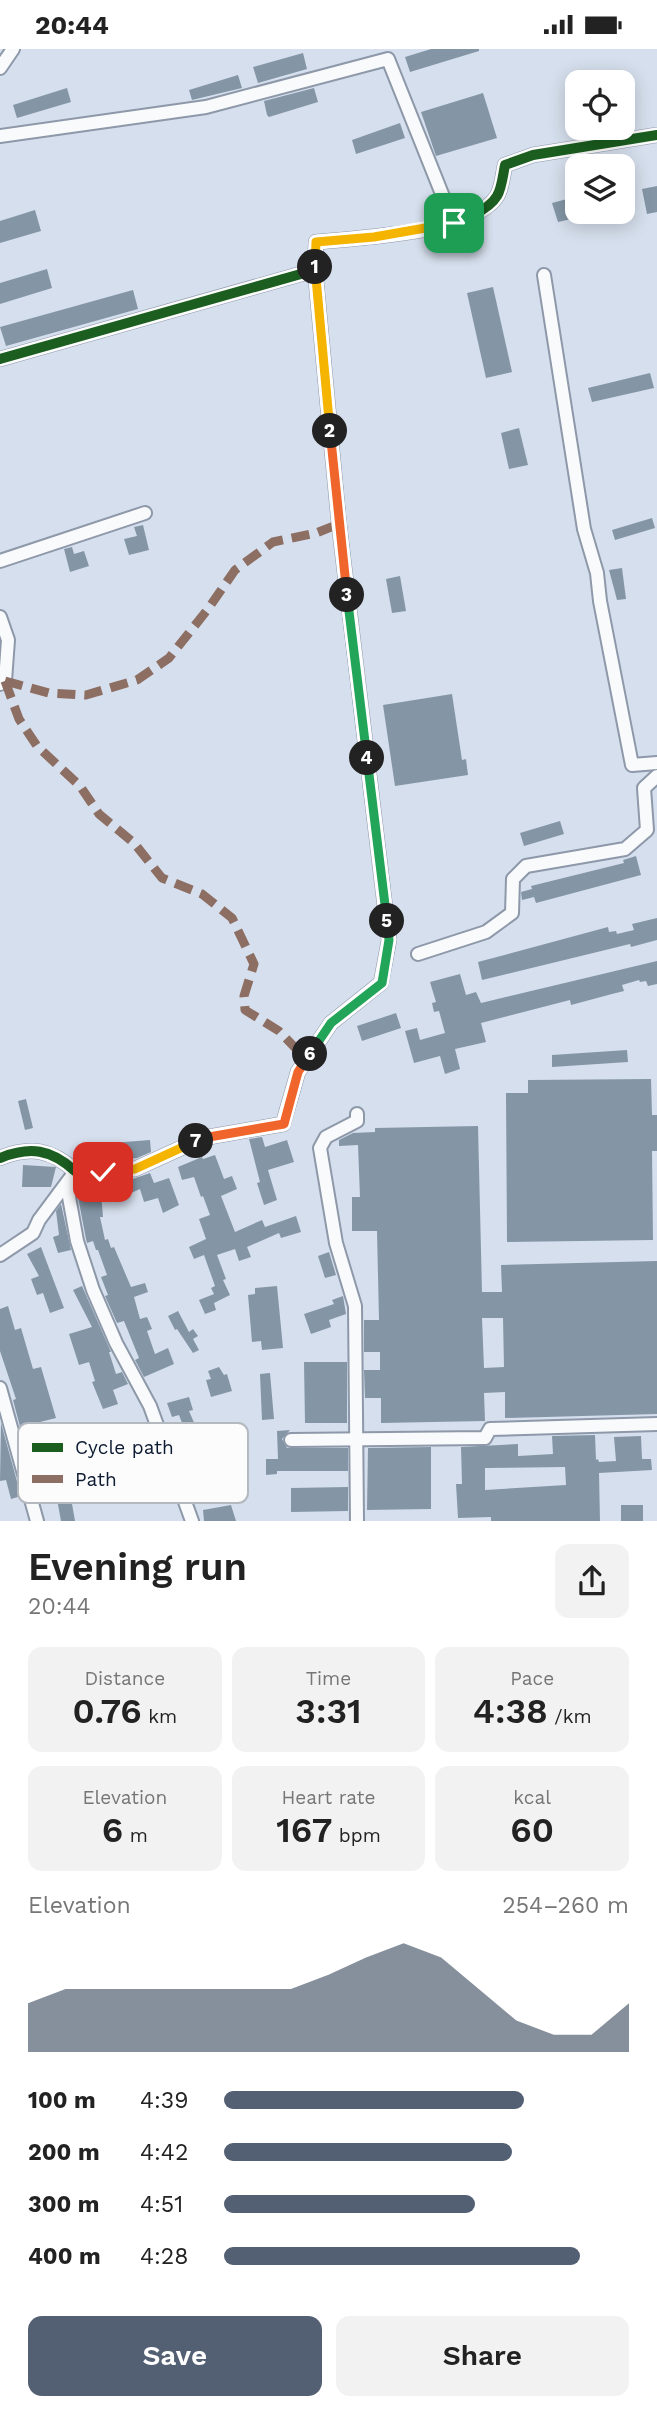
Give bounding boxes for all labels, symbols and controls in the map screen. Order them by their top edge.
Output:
text: 20:44 [35,10,109,40]
map controls [565,70,635,224]
button: locate [565,70,635,140]
button: layers [565,154,635,224]
pin [424,193,484,253]
icon: arrive [435,204,473,242]
pin: 1 [298,249,332,284]
text: 1 [310,255,319,278]
pin: 2 [312,413,348,449]
text: 2 [324,419,335,442]
pin: 3 [330,577,364,613]
text: 3 [341,583,352,606]
pin: 4 [350,741,384,775]
text: 4 [360,746,373,769]
pin: 5 [370,903,404,939]
text: 5 [381,909,392,932]
pin: 6 [292,1037,328,1072]
text: 6 [304,1042,315,1065]
pin: 7 [178,1123,214,1159]
text: 7 [190,1129,201,1152]
pin [73,1142,133,1202]
icon: check [84,1153,122,1191]
legend [18,1423,248,1503]
text: Cycle path [75,1436,174,1459]
text: Path [75,1468,117,1491]
button: share [555,1544,629,1618]
text: Evening run [28,1545,247,1589]
text: 20:44 [28,1593,91,1620]
text: Distance [84,1667,165,1690]
text: Time [306,1667,351,1690]
text: Pace [510,1667,554,1690]
text: 0.76 [73,1690,142,1732]
text: 3:31 [295,1690,362,1732]
text: 4:38 [473,1690,548,1732]
text: km [142,1705,177,1728]
text: /km [548,1705,592,1728]
text: Elevation [82,1786,167,1809]
text: Heart rate [282,1786,375,1809]
text: kcal [513,1786,551,1809]
text: 6 [102,1809,123,1851]
text: 167 [276,1809,332,1851]
text: 60 [510,1809,554,1851]
text: m [123,1824,148,1847]
text: bpm [332,1824,381,1847]
text: Elevation [28,1892,131,1919]
text: 254–260 m [502,1892,629,1919]
text: 100 m [28,2087,96,2114]
text: 4:39 [140,2087,188,2114]
text: 200 m [28,2139,100,2166]
text: 4:42 [140,2139,188,2166]
text: 300 m [28,2191,99,2218]
text: 4:51 [140,2191,183,2218]
text: 400 m [28,2243,101,2270]
text: 4:28 [140,2243,188,2270]
button: Save [28,2316,322,2396]
button: Share [336,2316,629,2396]

